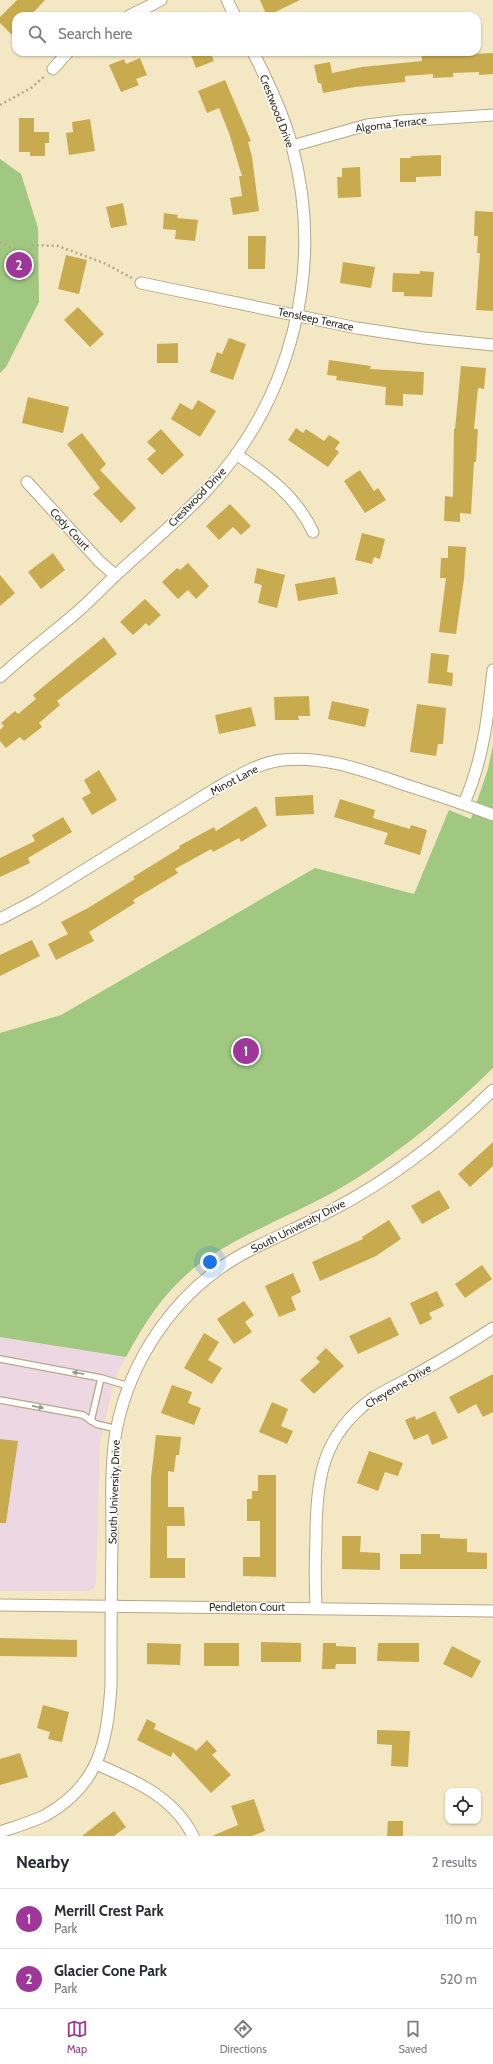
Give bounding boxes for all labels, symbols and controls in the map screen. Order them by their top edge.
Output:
search box [12,12,481,56]
icon: search [26,23,48,45]
text: Search here [58,25,133,43]
street label: Crestwood Drive [257,72,297,150]
street label: Algoma Terrace [355,113,428,135]
pin: 2 [6,250,32,280]
street label: Tensleep Terrace [277,304,356,334]
street label: Crestwood Drive [165,464,229,530]
street label: Cody Court [47,505,93,553]
street label: Minot Lane [208,761,261,798]
pin: 1 [233,1036,259,1066]
street label: South University Drive [248,1196,348,1256]
your location [200,1252,220,1272]
street label: Cheyenne Drive [362,1361,434,1411]
one-way arrow [72,1370,84,1376]
one-way arrow [32,1404,44,1410]
street label: South University Drive [105,1439,123,1544]
street label: Pendleton Court [209,1600,285,1614]
map controls [445,1788,481,1824]
button: locate [445,1788,481,1824]
text: Nearby [16,1852,69,1872]
text: 2 results [432,1854,477,1870]
text: Merrill Crest Park [54,1902,164,1920]
text: 1 [27,1911,31,1927]
text: 110 m [445,1911,477,1927]
text: Park [54,1920,77,1936]
text: Glacier Cone Park [54,1962,167,1980]
text: 2 [26,1971,32,1987]
text: 520 m [440,1971,477,1987]
text: Park [54,1980,77,1996]
tab: Map [66,2018,88,2056]
tab: Directions [220,2018,267,2056]
tab: Saved [399,2018,427,2056]

